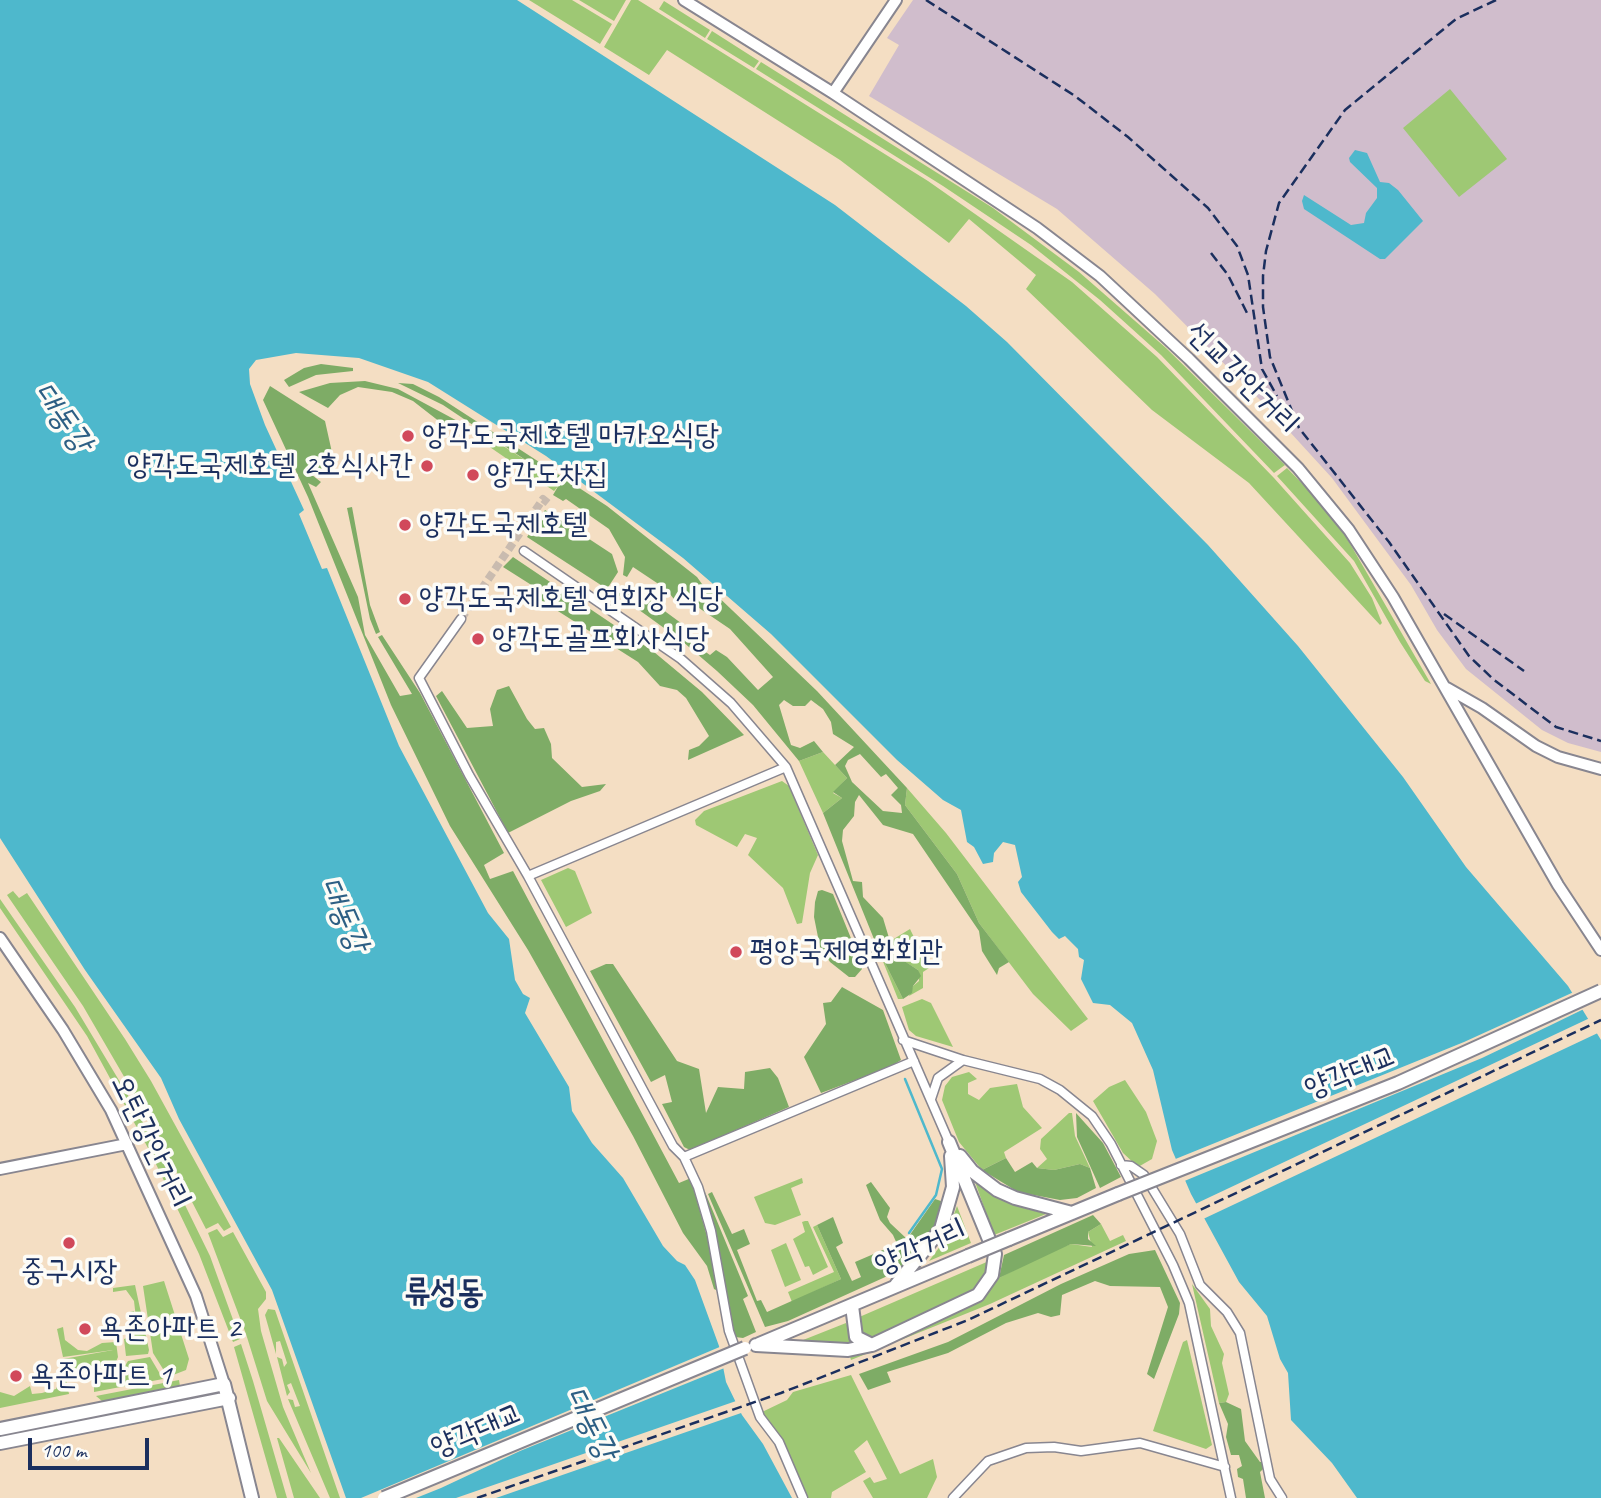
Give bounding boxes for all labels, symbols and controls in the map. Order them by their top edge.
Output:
street label: 선교강안거리 [1178,315,1306,443]
water label: 대동강 [24,375,100,461]
place label: 양각도국제호텔 마카오식당 [422,418,719,454]
marker: 양각도국제호텔 마카오식당 [400,428,416,444]
place label: 양각도국제호텔 2호식사칸 [127,448,413,484]
place label: 양각도차집 [487,457,608,493]
marker: 양각도국제호텔 2호식사칸 [419,458,435,474]
marker: 양각도차집 [465,467,481,483]
place label: 양각도국제호텔 [419,507,588,543]
marker: 양각도국제호텔 [397,517,413,533]
place label: 양각도국제호텔 연회장 식당 [419,581,723,617]
marker: 양각도국제호텔 연회장 식당 [397,591,413,607]
place label: 양각도골프회사식당 [492,621,709,657]
marker: 양각도골프회사식당 [470,631,486,647]
water label: 대동강 [310,872,376,958]
place label: 평양국제영화회관 [750,934,943,970]
marker: 평양국제영화회관 [728,944,744,960]
street label: 양각대교 [1299,1038,1403,1108]
street label: 오탄강안거리 [102,1069,198,1215]
street label: 양각거리 [870,1212,972,1284]
marker: 중구시장 [61,1235,77,1251]
place label: 중구시장 [21,1254,117,1290]
district label: 류성동 [404,1273,484,1313]
place label: 욕존아파트 2 [99,1311,240,1347]
marker: 욕존아파트 2 [77,1321,93,1337]
place label: 욕존아파트 1 [30,1358,171,1394]
marker: 욕존아파트 1 [8,1368,24,1384]
water label: 대동강 [555,1381,625,1467]
street label: 양각대교 [426,1396,528,1466]
scale bar [32,1424,152,1468]
text: 100 m [41,1437,86,1463]

